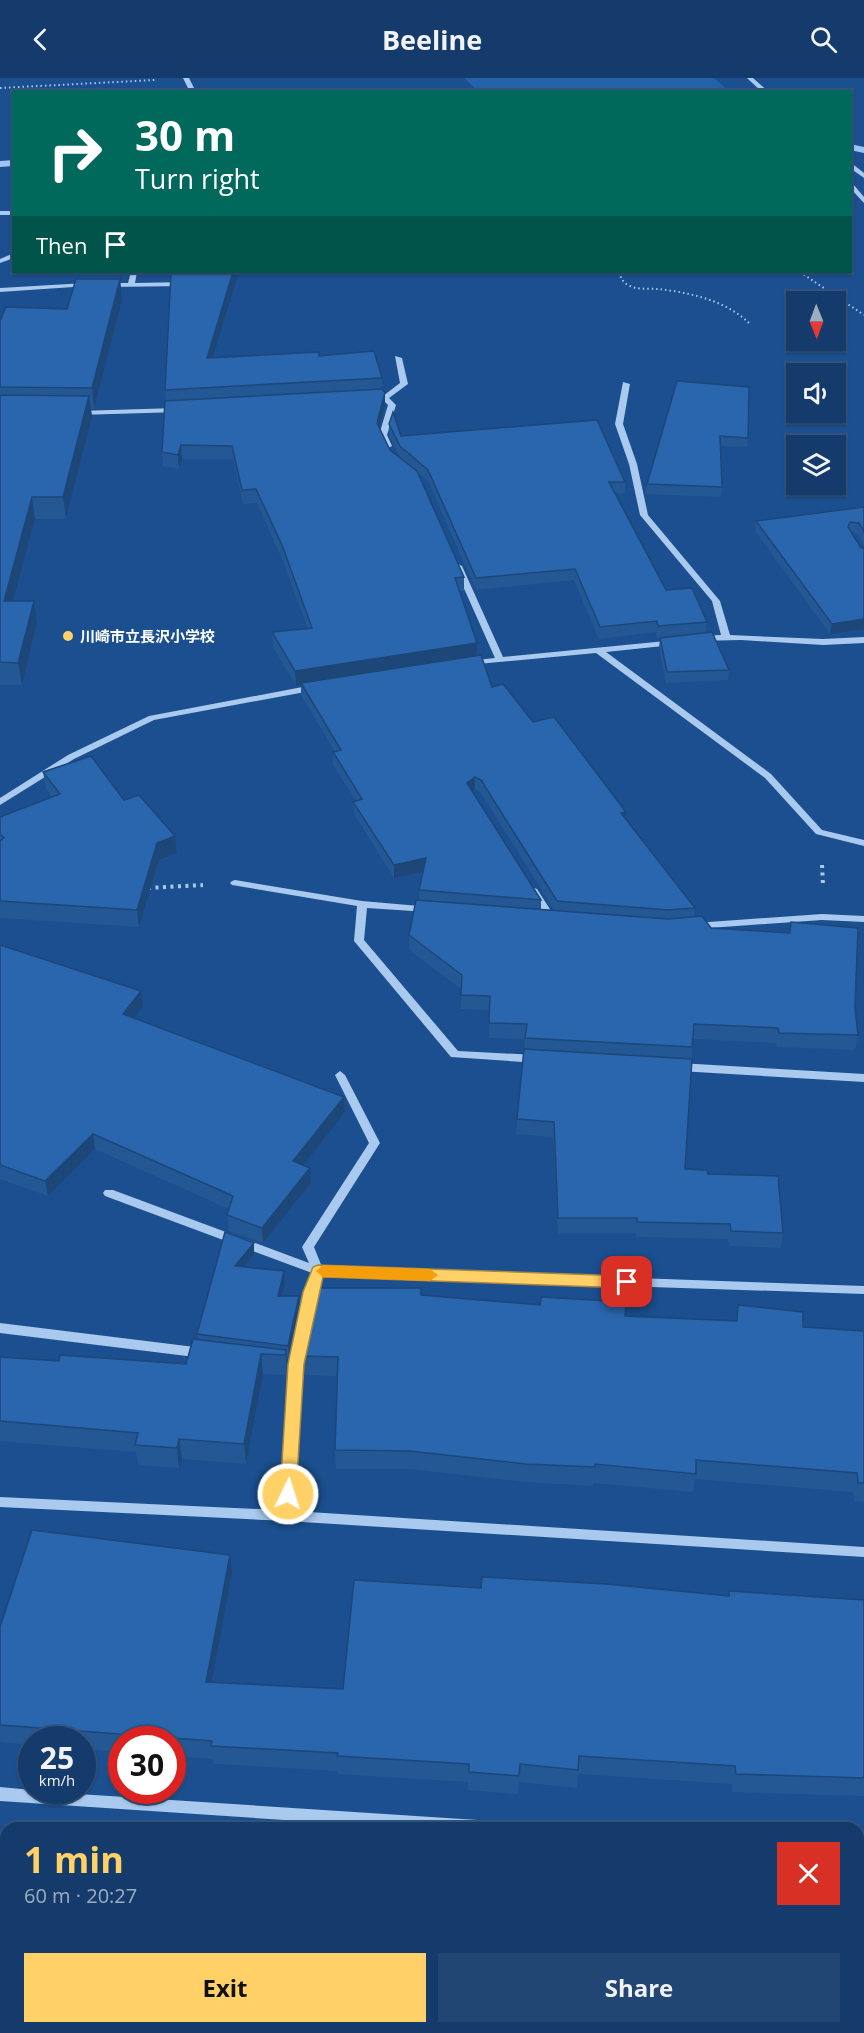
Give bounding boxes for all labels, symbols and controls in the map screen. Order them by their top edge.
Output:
text: Beeline [382,21,482,58]
icon: back [24,23,57,56]
icon: search [807,23,840,56]
text: 30 m [135,106,235,163]
icon: right [36,114,114,192]
text: Turn right [135,160,260,197]
icon: arrive [99,228,132,261]
text: Then [36,230,87,260]
north arrow [786,291,846,351]
map controls [786,291,846,495]
button: sound [786,363,846,423]
button: layers [786,435,846,495]
place label: 川崎市立長沢小学校 [80,626,215,646]
marker: 川崎市立長沢小学校 [61,629,75,643]
pin [601,1256,652,1307]
icon: arrive [610,1265,643,1298]
position arrow [256,1462,320,1526]
speed limit sign: 30 [108,1726,186,1804]
text: 25 [40,1737,74,1778]
text: km/h [39,1770,75,1790]
text: 1 min [24,1835,124,1884]
button: close [777,1842,840,1905]
text: 60 m · 20:27 [24,1882,137,1909]
button: Exit [24,1953,426,2022]
button: Share [438,1953,840,2022]

